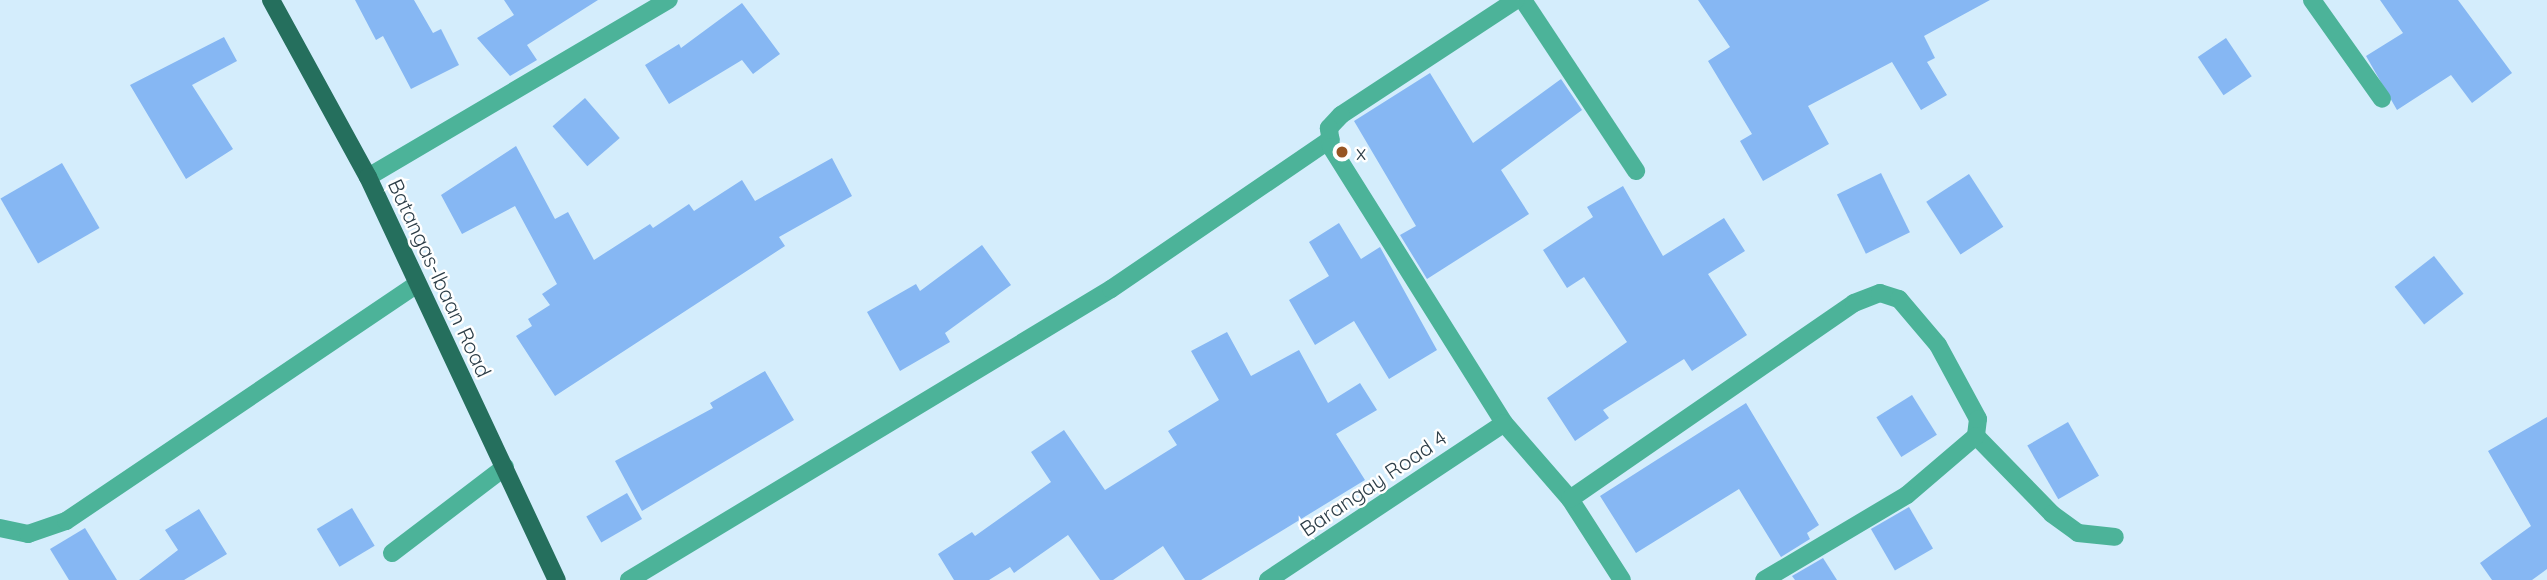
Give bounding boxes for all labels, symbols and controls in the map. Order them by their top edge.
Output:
place label: x [1356,139,1366,165]
marker: x [1334,144,1350,160]
street label: Batangas-Ibaan Road [383,175,497,381]
street label: Barangay Road 4 [1295,425,1451,541]

